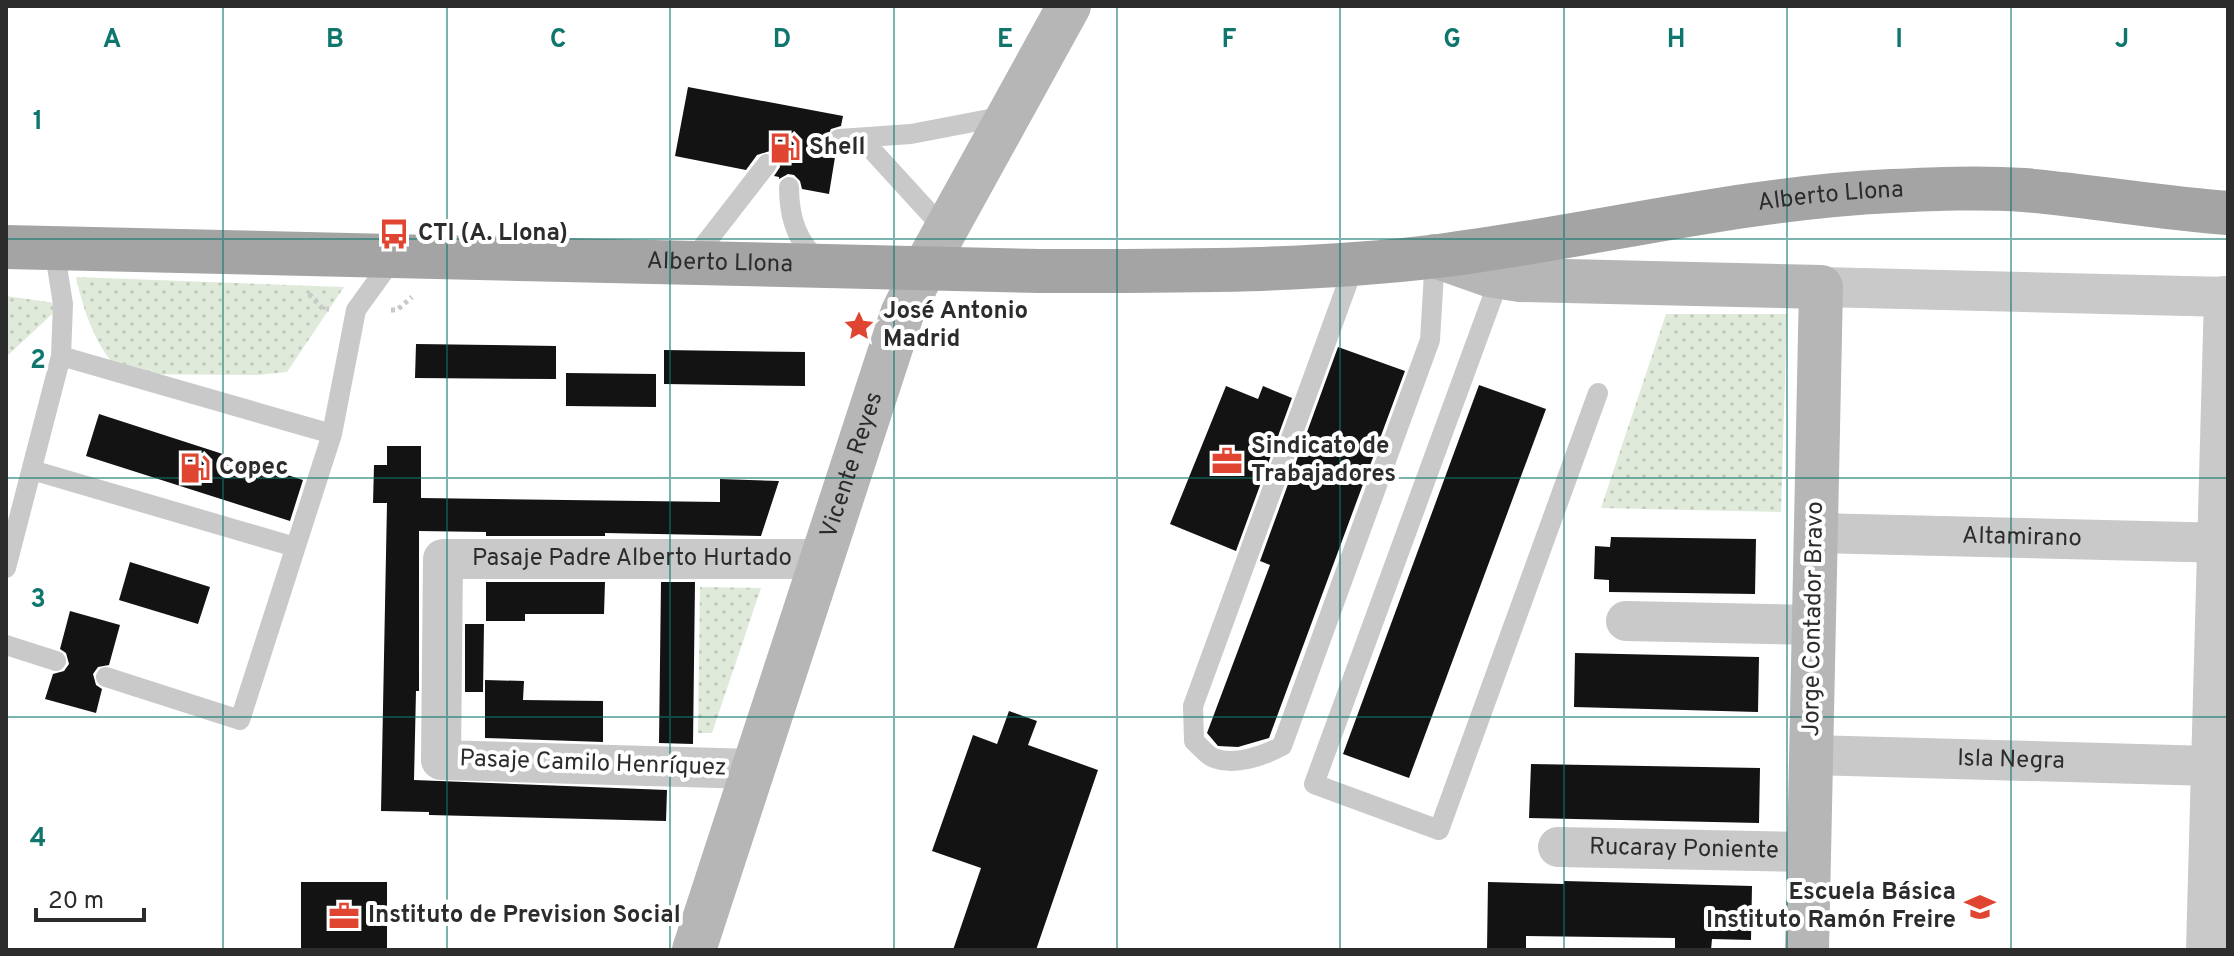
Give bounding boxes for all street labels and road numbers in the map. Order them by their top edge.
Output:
street label: Alberto Llona [1756,175,1904,219]
street label: Alberto Llona [646,247,793,280]
street label: Vicente Reyes [815,388,890,542]
street label: Jorge Contador Bravo [1797,501,1831,737]
street label: Altamirano [1962,522,2082,554]
street label: Pasaje Padre Alberto Hurtado [472,544,792,574]
street label: Pasaje Camilo Henríquez [459,744,727,784]
street label: Isla Negra [1957,744,2065,777]
street label: Rucaray Poniente [1589,833,1779,866]

